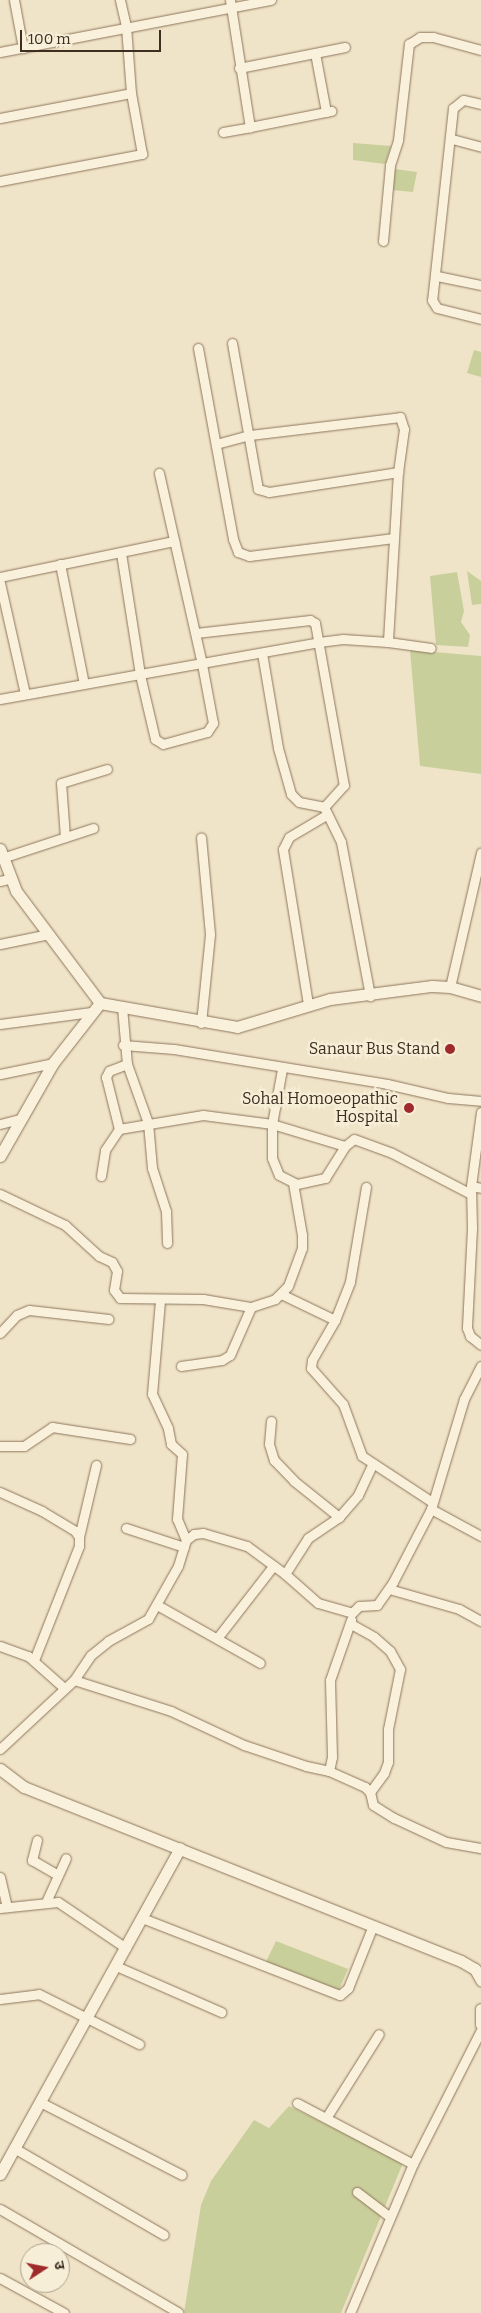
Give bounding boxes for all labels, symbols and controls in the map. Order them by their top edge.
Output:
scale bar [22,20,164,52]
text: 100 m [28,30,71,48]
place label: Sanaur Bus Stand [309,1039,440,1059]
marker: Sanaur Bus Stand [444,1043,456,1055]
place label: Sohal Homoeopathic Hospital [242,1089,398,1127]
marker: Sohal Homoeopathic Hospital [402,1101,416,1115]
north arrow [20,2243,70,2293]
text: उ [50,2260,68,2271]

